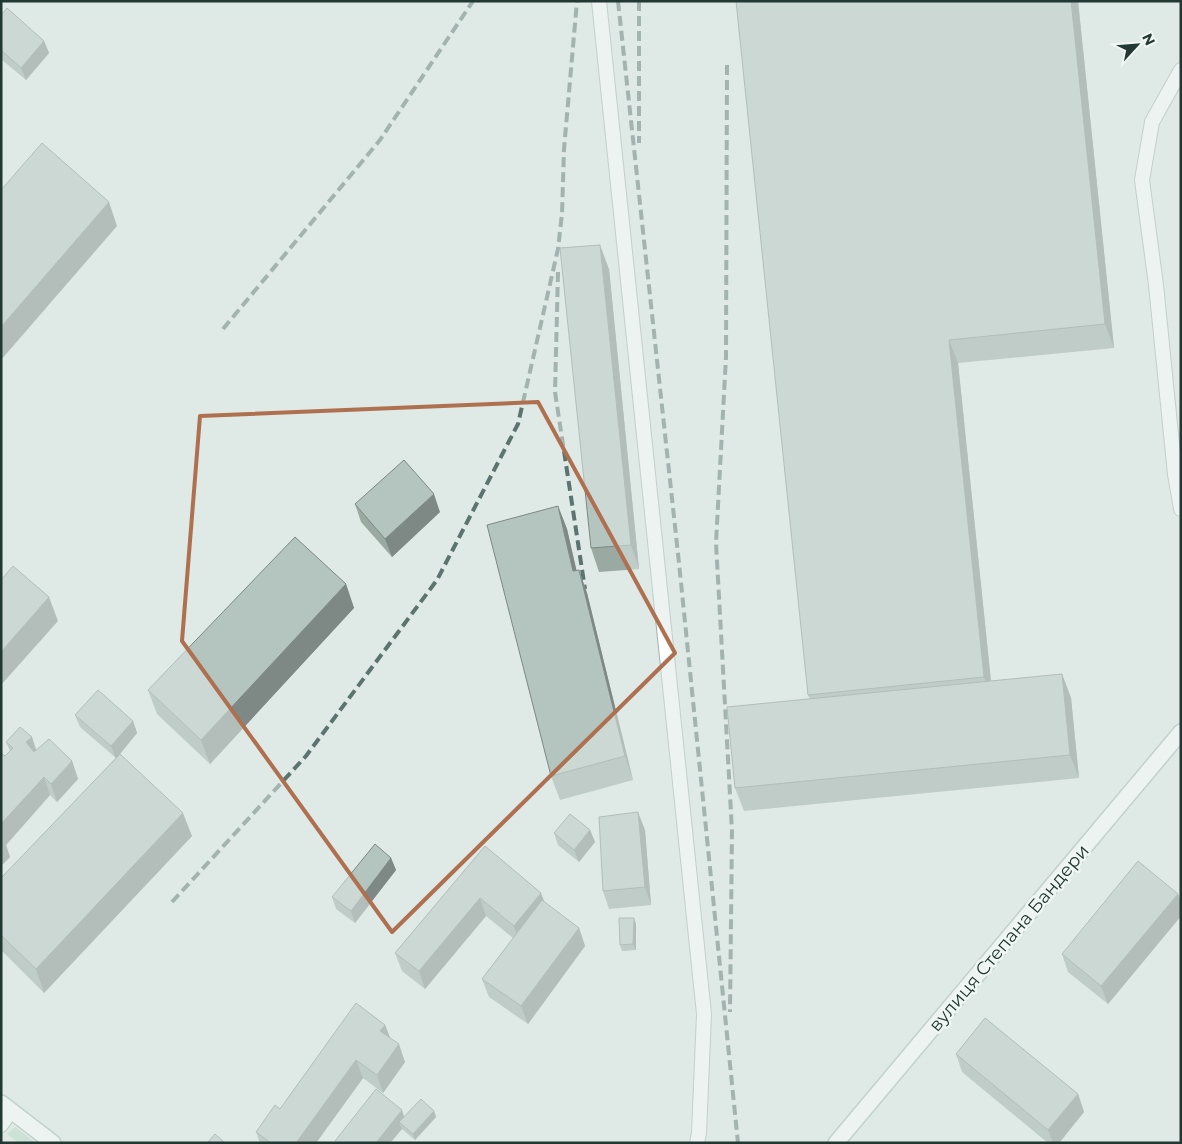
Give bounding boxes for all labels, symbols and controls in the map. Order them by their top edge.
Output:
north arrow [1112,20,1162,70]
text: N [1138,30,1159,48]
street label: вулиця Степана Бандери [924,840,1094,1036]

